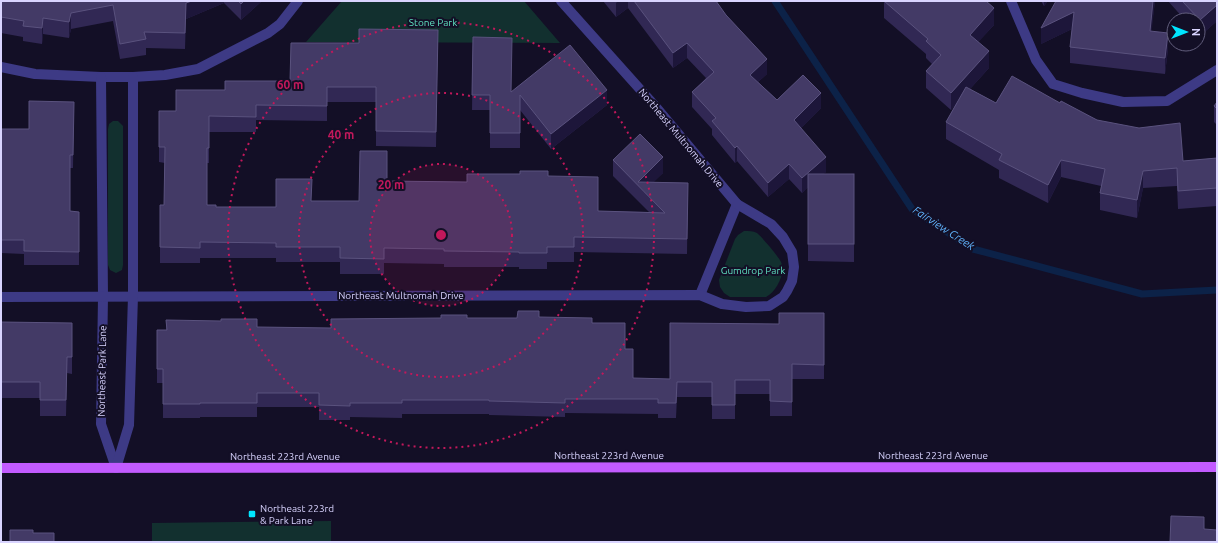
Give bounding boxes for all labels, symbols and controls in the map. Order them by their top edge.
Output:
north arrow [1166,12,1206,52]
park label: Stone Park [409,17,457,28]
text: N [1190,28,1202,36]
text: 60 m [277,78,303,91]
street label: Northeast Multnomah Drive [636,86,726,190]
text: 40 m [328,128,354,141]
text: 20 m [378,178,404,191]
water label: Fairview Creek [911,204,977,253]
centre of rings [434,228,448,242]
park label: Gumdrop Park [721,265,785,276]
street label: Northeast Multnomah Drive [338,290,464,301]
street label: Northeast Park Lane [96,325,108,417]
street label: Northeast 223rd Avenue [554,450,664,461]
street label: Northeast 223rd Avenue [878,450,988,461]
street label: Northeast 223rd Avenue [230,451,340,462]
place label: Northeast 223rd & Park Lane [260,503,334,526]
marker: Northeast 223rd & Park Lane [247,509,257,519]

